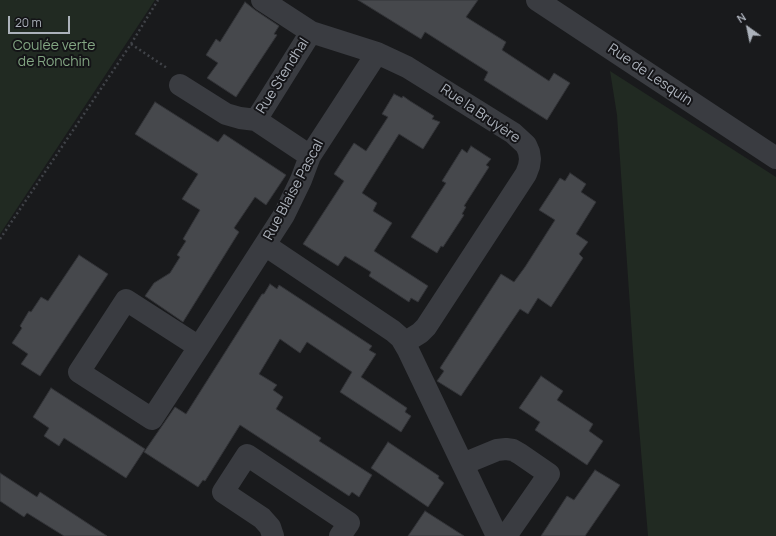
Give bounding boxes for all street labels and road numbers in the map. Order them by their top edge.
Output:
street label: Rue Stendhal [253,35,313,117]
street label: Rue de Lesquin [605,41,695,109]
street label: Rue la Bruyère [437,81,523,147]
street label: Rue Blaise Pascal [260,137,328,243]

